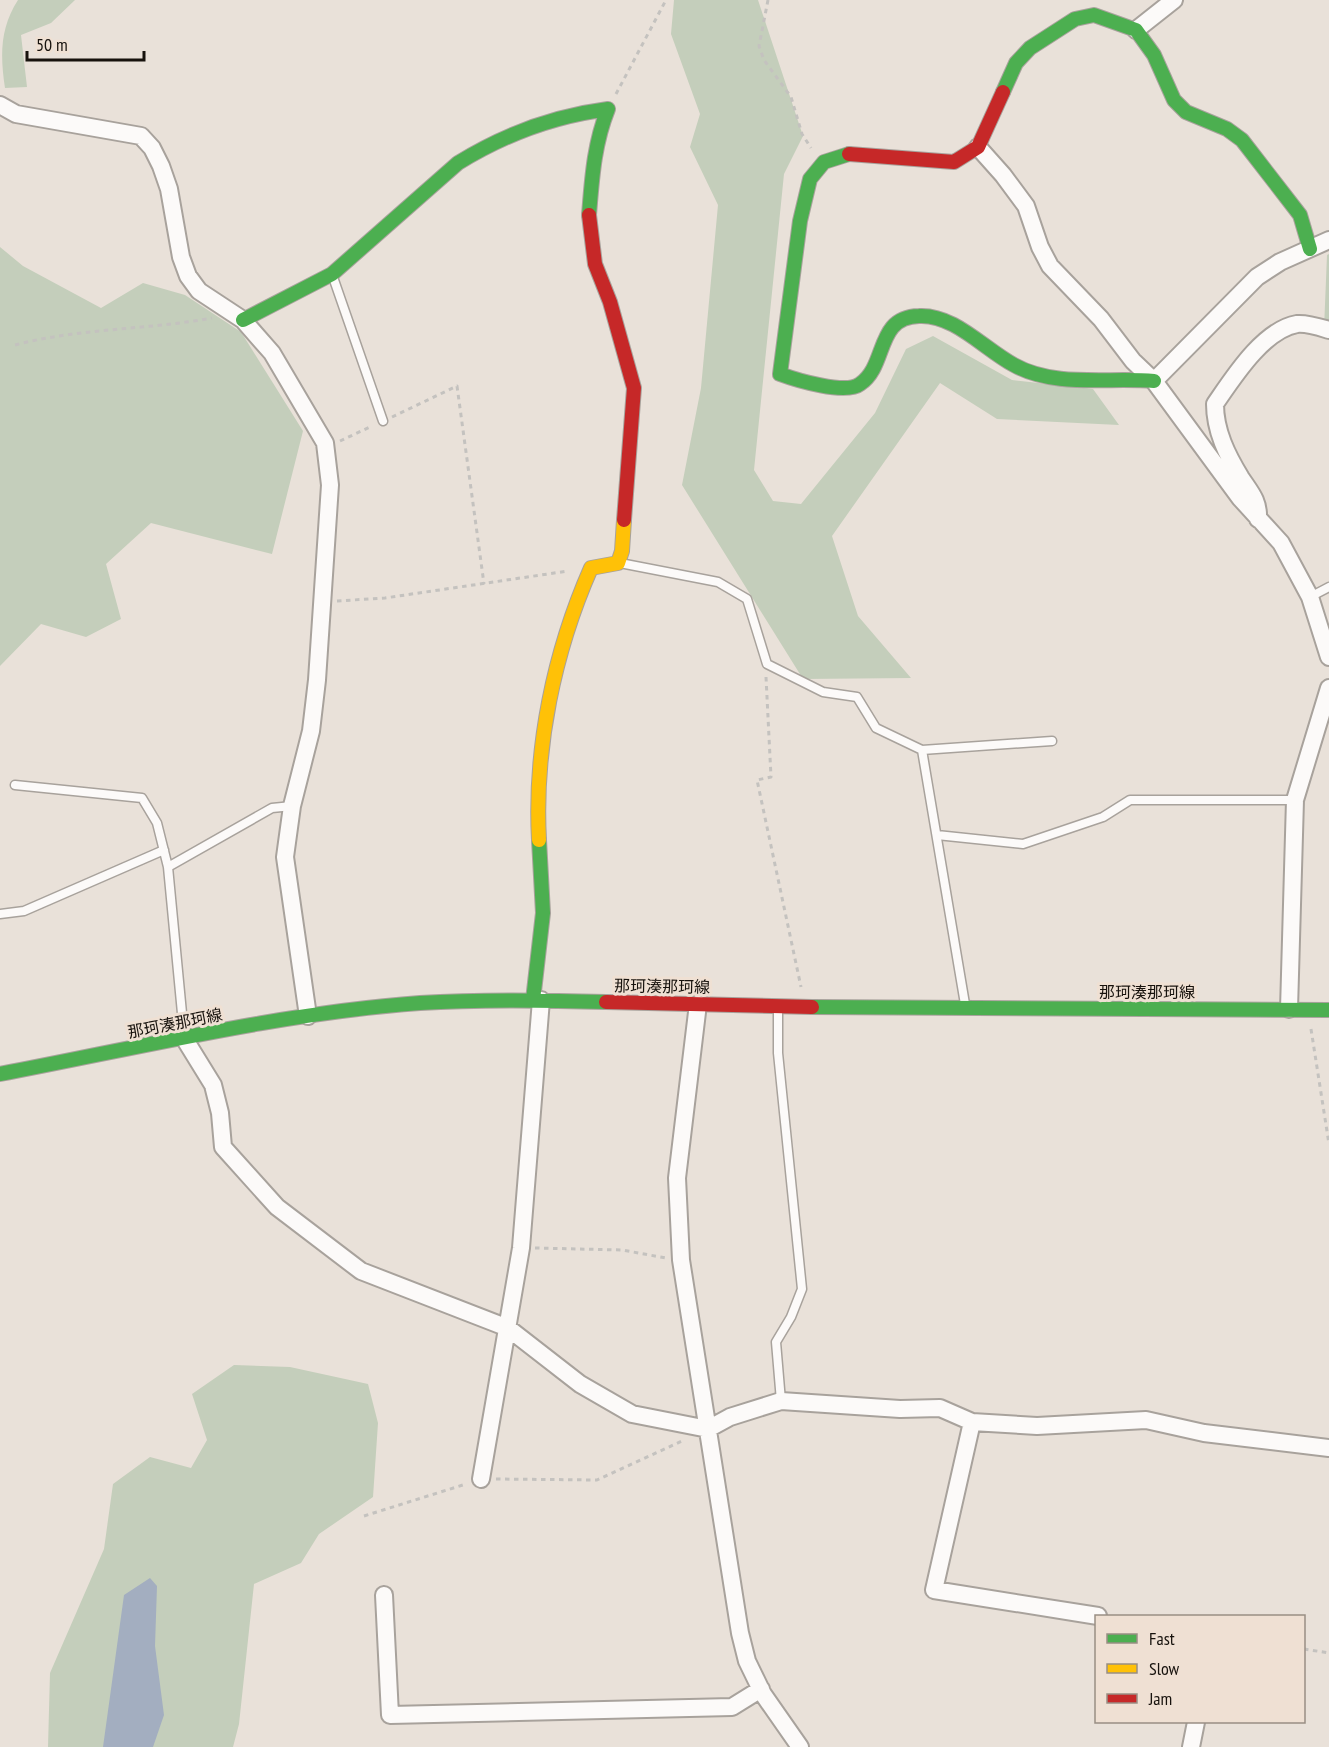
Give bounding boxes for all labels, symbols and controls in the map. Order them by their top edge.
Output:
scale bar [27,24,144,62]
text: 50 m [36,33,68,56]
street label: 那珂湊那珂線 [614,975,710,997]
street label: 那珂湊那珂線 [1099,982,1195,1002]
street label: 那珂湊那珂線 [126,1004,224,1042]
legend [1095,1615,1305,1723]
text: Fast [1149,1627,1175,1650]
text: Slow [1149,1657,1180,1680]
text: Jam [1148,1687,1172,1710]

